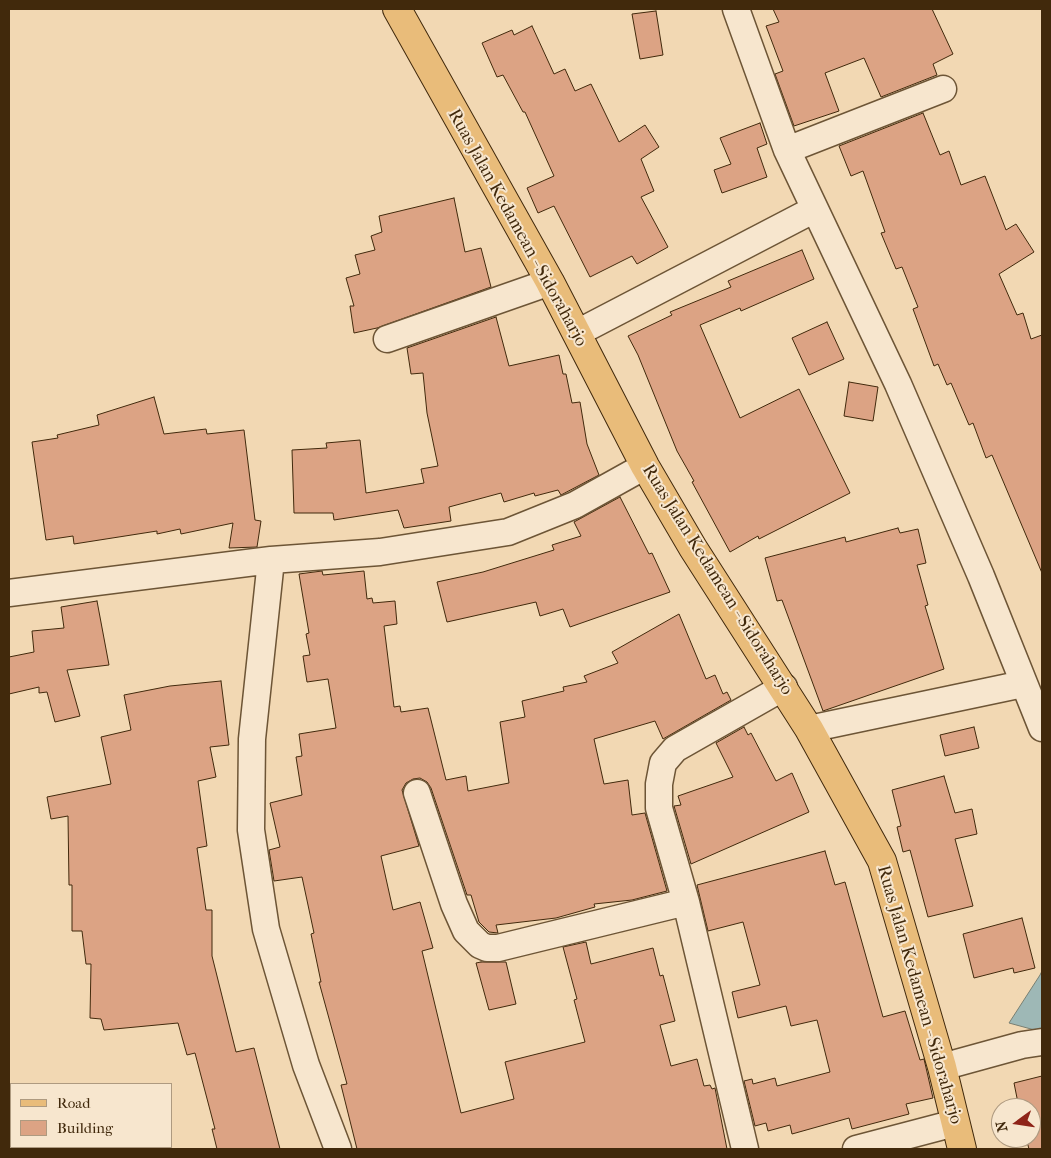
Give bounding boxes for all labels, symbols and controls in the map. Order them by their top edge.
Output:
street label: Ruas Jalan Kedamean - Sidoraharjo [443,106,591,350]
street label: Ruas Jalan Kedamean - Sidoraharjo [637,461,797,699]
street label: Ruas Jalan Kedamean - Sidoraharjo [872,863,966,1127]
legend [10,1083,172,1148]
text: Road [57,1094,90,1112]
north arrow [991,1098,1041,1148]
text: Building [57,1119,113,1137]
text: N [992,1119,1011,1134]

